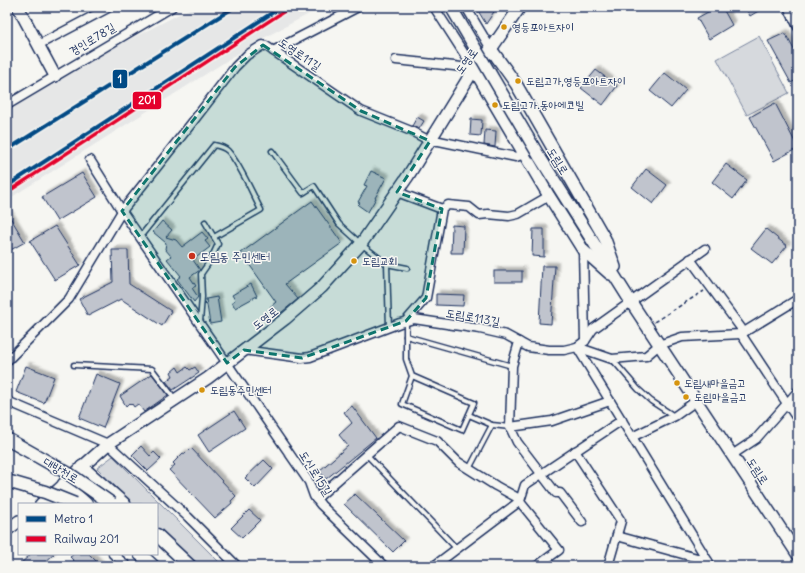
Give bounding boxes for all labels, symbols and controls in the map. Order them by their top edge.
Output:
street label: 경인로78길 [66,19,118,59]
place label: 영등포아트자이 [512,20,574,34]
marker: 영등포아트자이 [499,22,509,32]
street label: 도영로11길 [276,34,324,74]
street label: 도영로 [451,45,481,77]
line badge: 1 [112,69,128,89]
text: 1 [118,72,122,86]
place label: 도림고가,영등포아트자이 [526,74,626,88]
marker: 도림고가,영등포아트자이 [513,76,523,86]
line badge: 201 [132,91,162,110]
text: 201 [138,93,156,107]
place label: 도림고가.동아에코빌 [502,98,584,112]
marker: 도림고가.동아에코빌 [490,100,500,110]
street label: 도림로 [544,145,572,177]
place label: 도림동 주민센터 [200,249,270,264]
marker: 도림동 주민센터 [187,251,197,261]
place label: 도림교회 [362,254,397,268]
marker: 도림교회 [349,256,359,266]
street label: 도영로 [249,303,281,333]
street label: 도림로113길 [445,305,502,329]
place label: 도림새마을금고 [684,376,746,390]
marker: 도림새마을금고 [672,378,682,388]
place label: 도림동주민센터 [210,383,272,397]
marker: 도림동주민센터 [197,385,207,395]
place label: 도림마을금고 [694,390,747,404]
marker: 도림마을금고 [681,392,691,402]
street label: 도신로15길 [296,448,336,499]
street label: 대방천로 [41,454,81,486]
street label: 도림로 [744,455,772,487]
legend [18,503,158,555]
text: Metro 1 [54,511,93,526]
text: Railway 201 [54,531,119,546]

